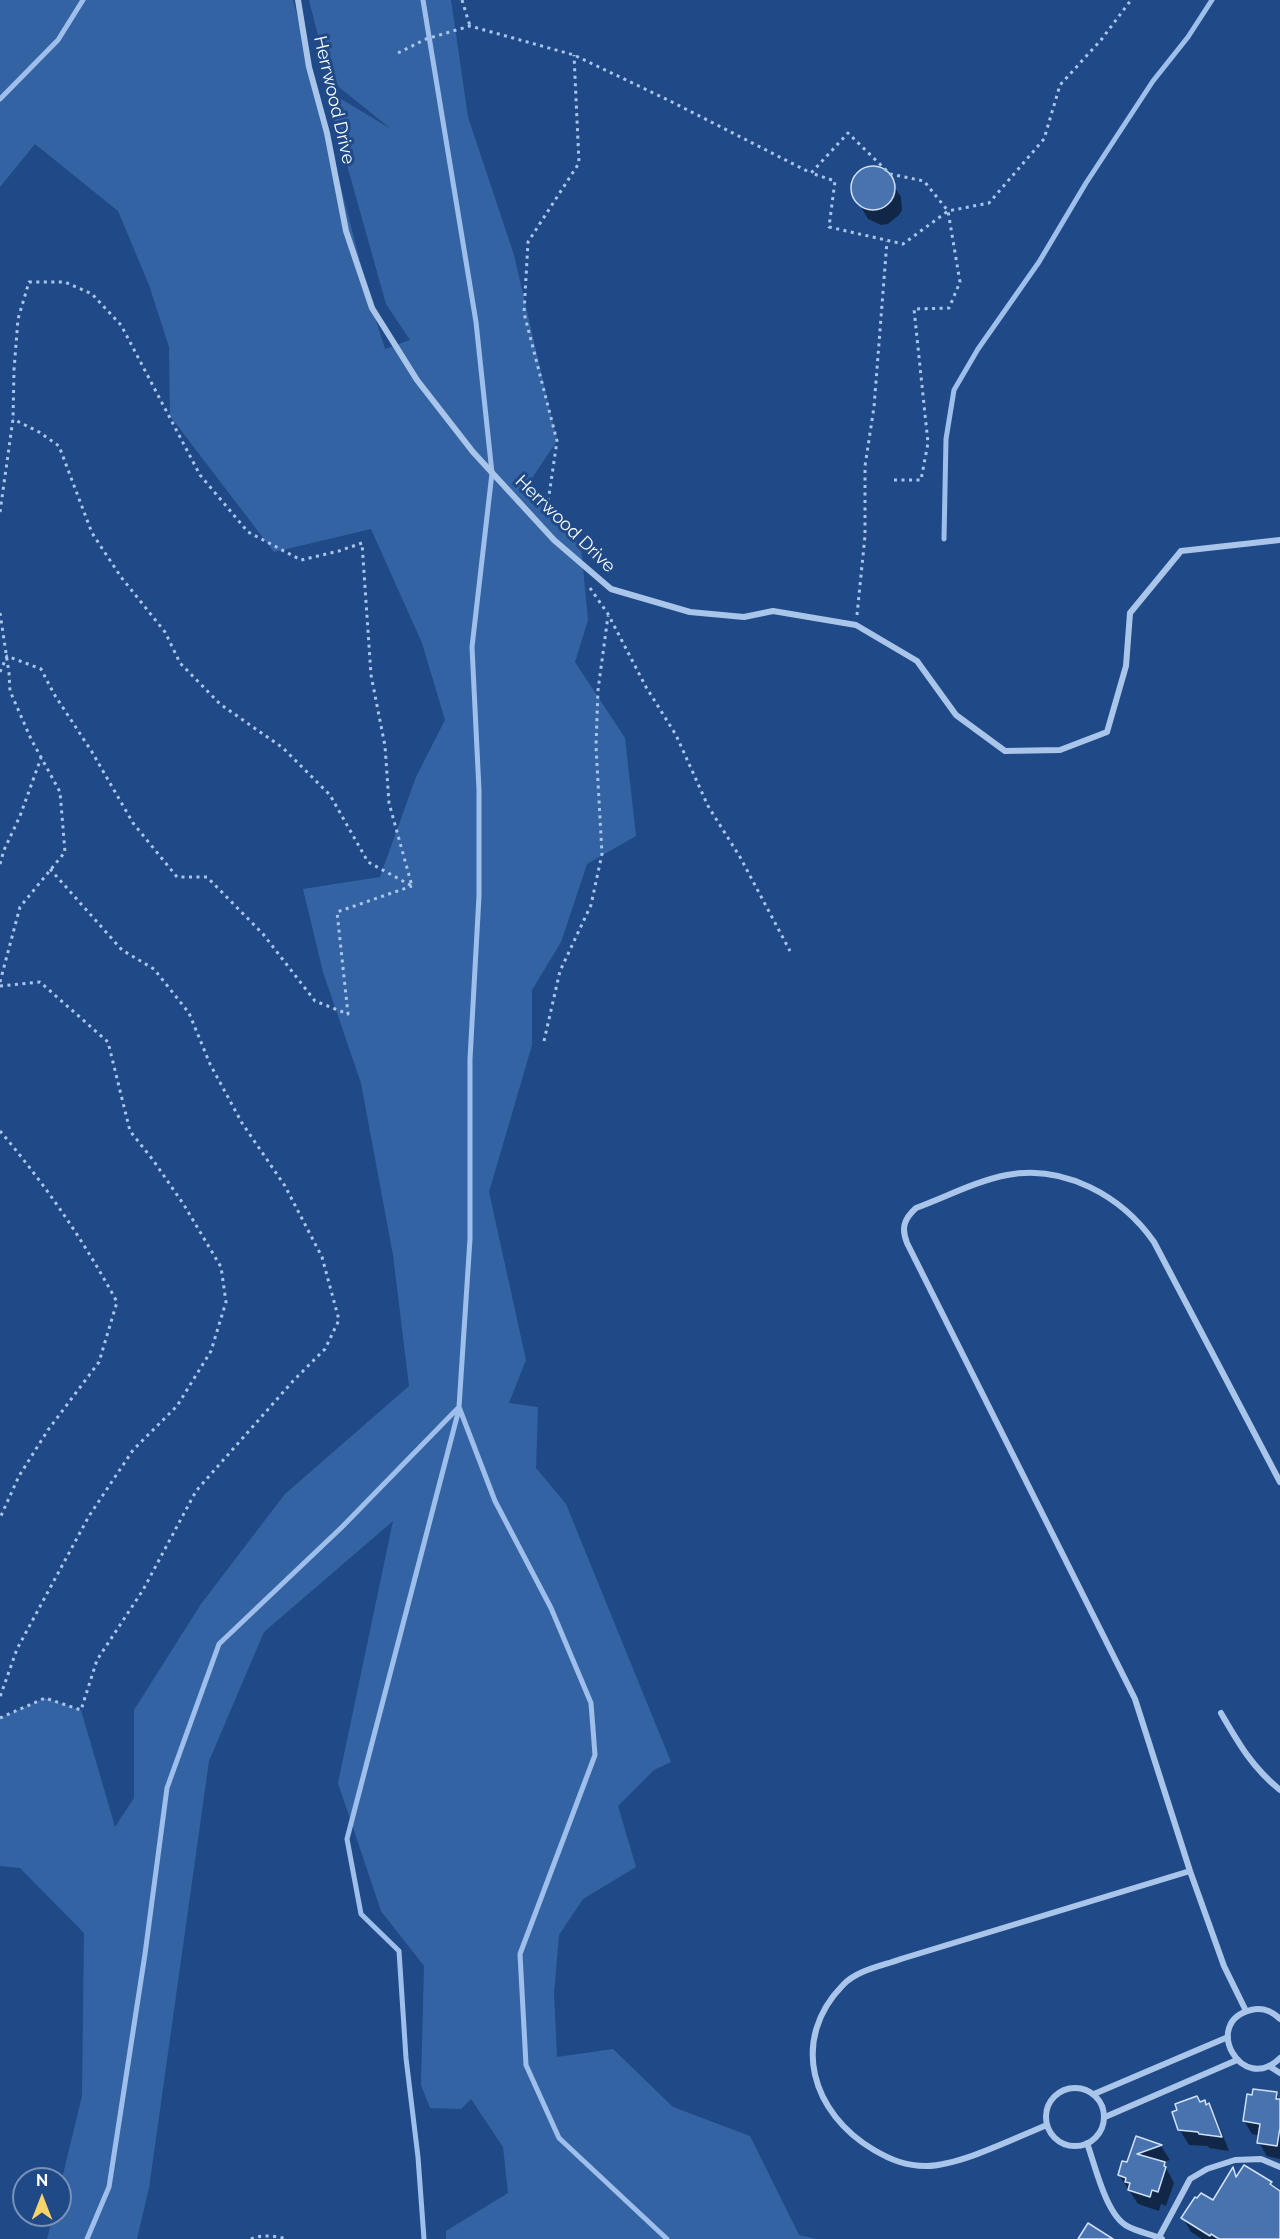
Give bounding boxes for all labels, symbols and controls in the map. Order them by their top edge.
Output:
street label: Herrwood Drive [309,34,359,166]
street label: Herrwood Drive [510,471,620,577]
north arrow [12,2167,72,2227]
text: N [36,2171,48,2190]

